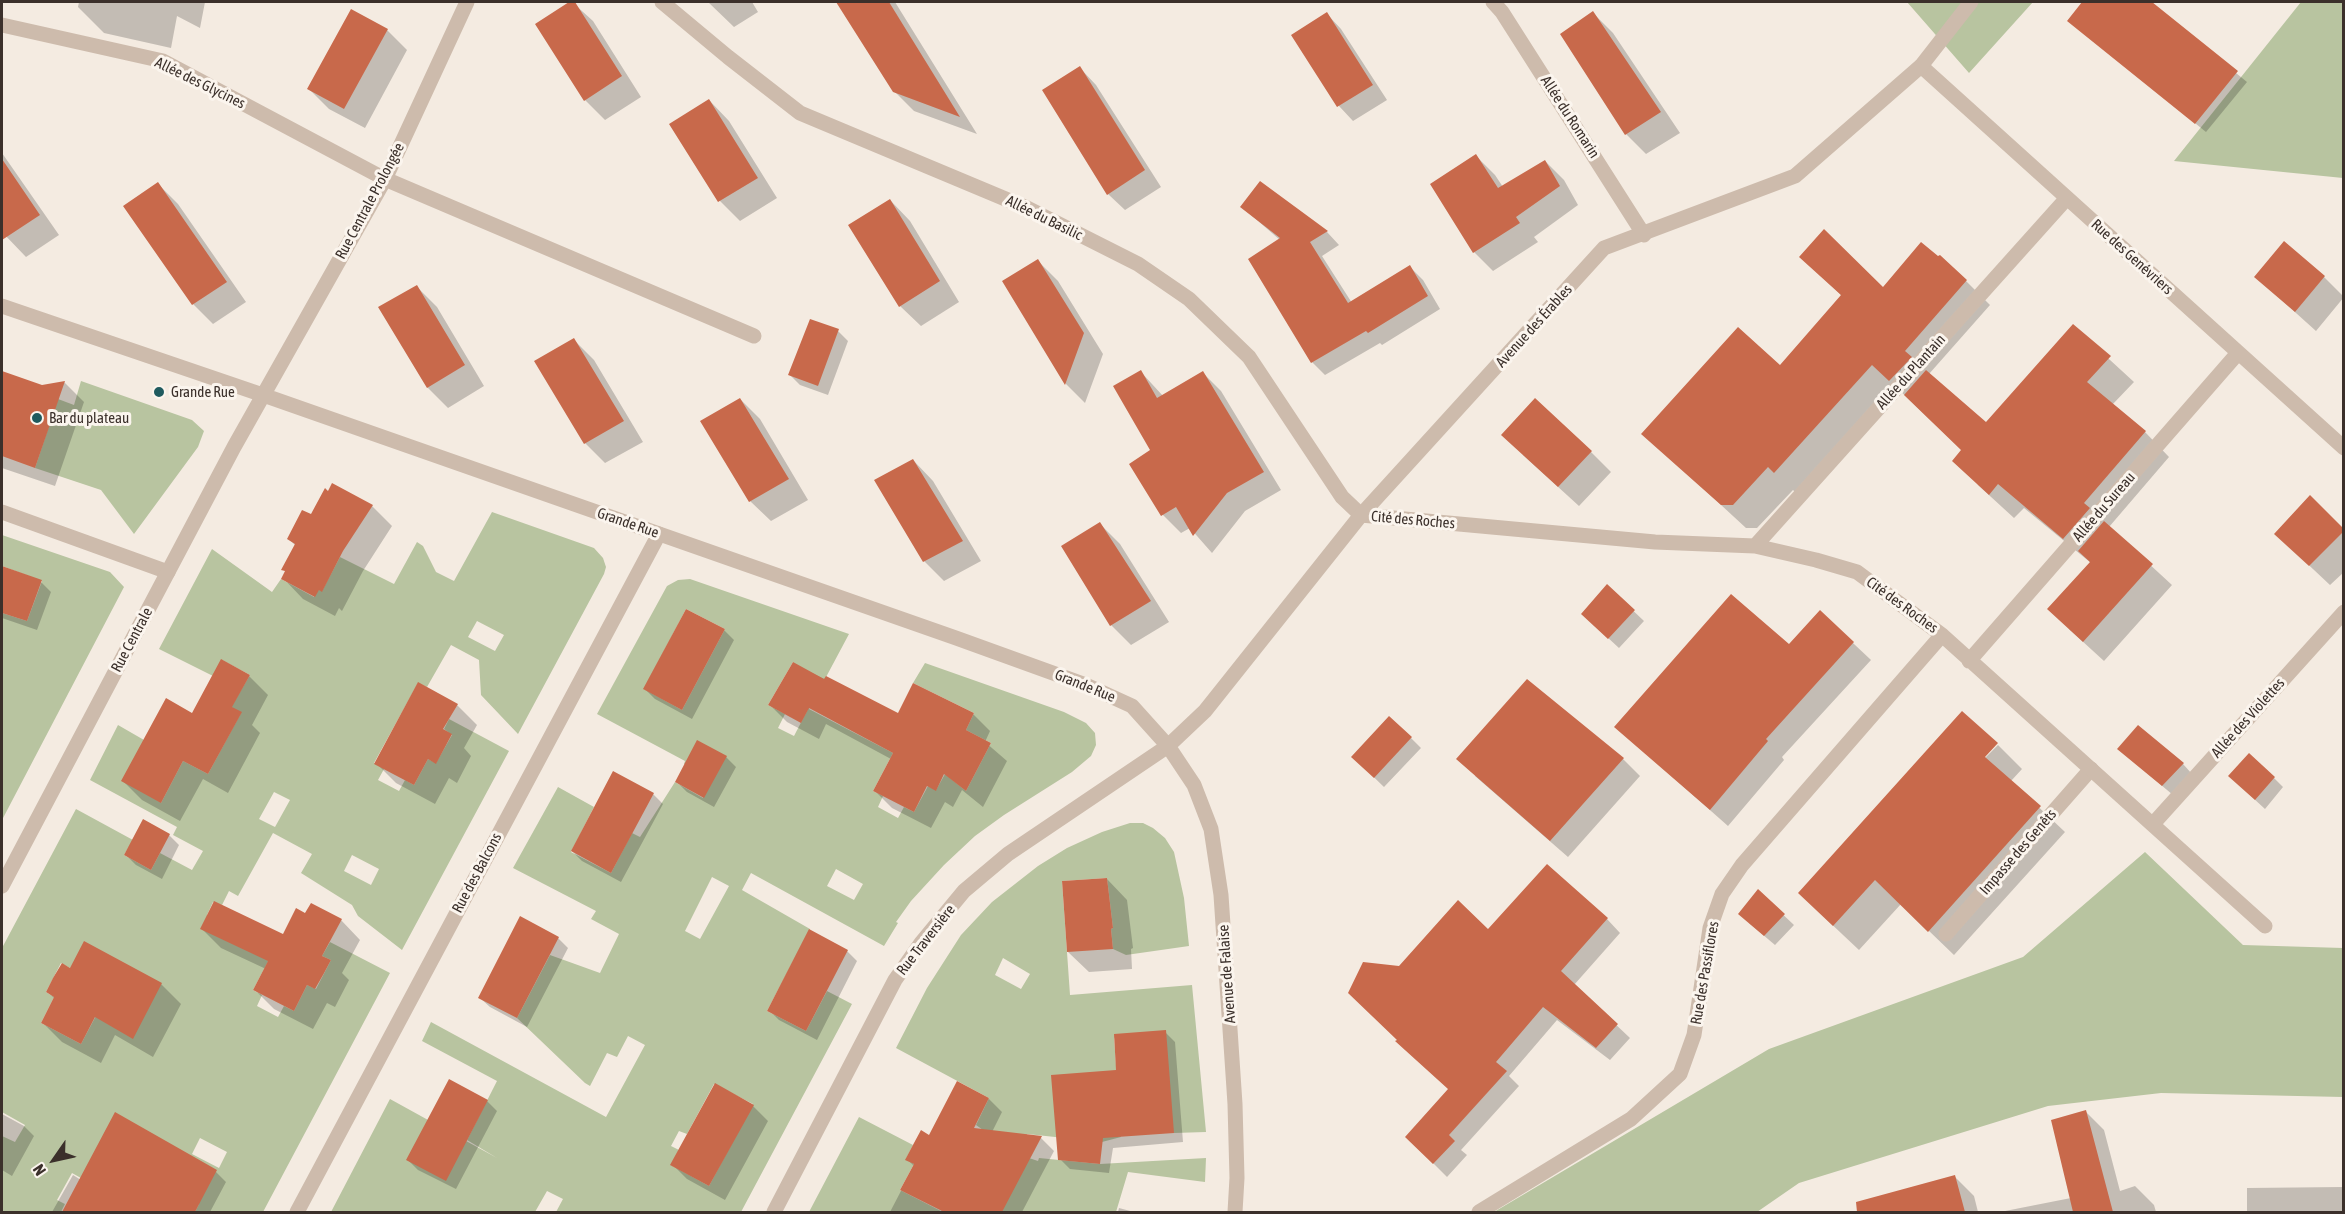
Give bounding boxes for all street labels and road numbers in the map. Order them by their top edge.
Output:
street label: Allée des Glycines [152,53,248,113]
street label: Allée du Romarin [1537,72,1603,162]
street label: Rue Centrale Prolongée [332,140,408,262]
street label: Allée du Basilic [1003,192,1085,244]
street label: Rue des Genévriers [2087,215,2177,299]
street label: Avenue des Érables [1492,281,1576,371]
street label: Allée du Plantain [1873,331,1949,413]
street label: Allée du Sureau [2069,469,2139,545]
street label: Grande Rue [595,504,661,542]
street label: Cité des Roches [1370,507,1456,533]
street label: Cité des Roches [1863,573,1941,637]
street label: Rue Centrale [108,605,156,675]
street label: Grande Rue [1052,666,1118,706]
street label: Allée des Violettes [2207,674,2289,762]
street label: Impasse des Genêts [1976,805,2060,899]
street label: Rue des Balcons [448,830,506,916]
street label: Rue Traversière [893,901,959,979]
street label: Rue des Passiflores [1687,920,1723,1026]
street label: Avenue de Falaise [1215,924,1239,1024]

